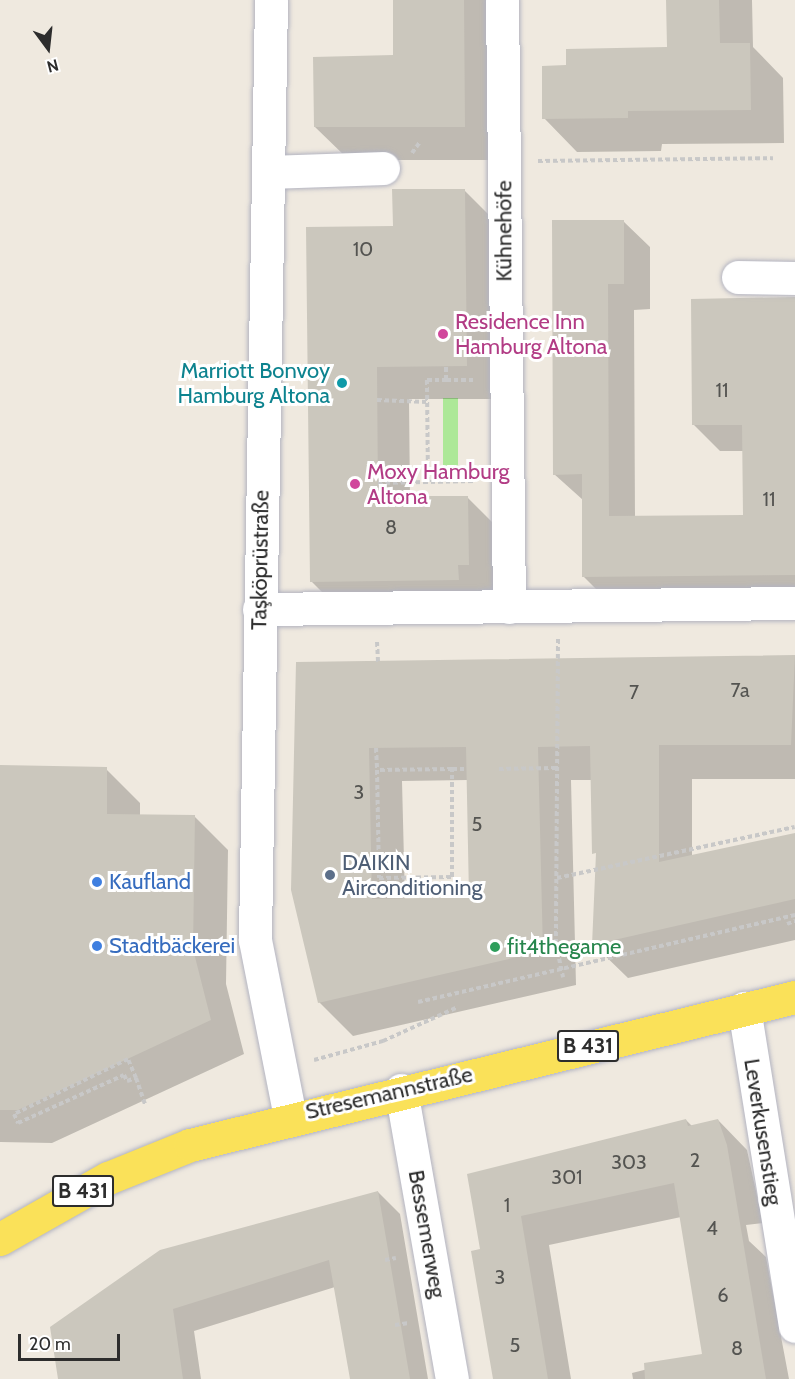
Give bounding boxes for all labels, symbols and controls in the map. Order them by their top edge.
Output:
north arrow [18,18,78,78]
text: N [45,55,61,77]
street label: Kühnehöfe [491,180,517,282]
house number: 10 [353,237,373,261]
place label: Residence Inn Hamburg Altona [455,308,607,360]
marker: Residence Inn Hamburg Altona [436,327,450,341]
place label: Marriott Bonvoy Hamburg Altona [178,357,330,408]
marker: Marriott Bonvoy Hamburg Altona [335,376,349,390]
house number: 11 [715,378,729,402]
place label: Moxy Hamburg Altona [367,458,509,510]
marker: Moxy Hamburg Altona [348,477,362,491]
house number: 11 [762,487,776,511]
street label: Taşköprüstraße [246,490,274,630]
house number: 8 [385,515,397,539]
house number: 7a [731,678,749,702]
house number: 7 [629,680,639,704]
house number: 3 [354,780,364,804]
house number: 5 [472,812,482,836]
place label: DAIKIN Airconditioning [342,849,482,900]
marker: DAIKIN Airconditioning [323,868,337,882]
place label: Kaufland [109,869,191,895]
marker: Kaufland [90,875,104,889]
place label: Stadtbäckerei [109,933,235,959]
place label: fit4thegame [507,934,621,960]
marker: Stadtbäckerei [90,939,104,953]
marker: fit4thegame [488,940,502,954]
road number: B 431 [556,1028,620,1064]
street label: Leverkusenstieg [738,1057,788,1207]
street label: Stresemannstraße [303,1061,475,1125]
house number: 2 [690,1148,700,1172]
house number: 303 [611,1150,647,1174]
house number: 301 [551,1165,583,1189]
street label: Bessemerweg [403,1168,451,1300]
road number: B 431 [52,1173,115,1209]
house number: 1 [504,1193,510,1217]
house number: 4 [706,1216,718,1240]
house number: 3 [495,1265,505,1289]
house number: 6 [717,1283,729,1307]
scale bar [21,1322,123,1360]
text: 20 m [29,1333,71,1355]
house number: 5 [510,1333,520,1357]
house number: 8 [731,1336,743,1360]

